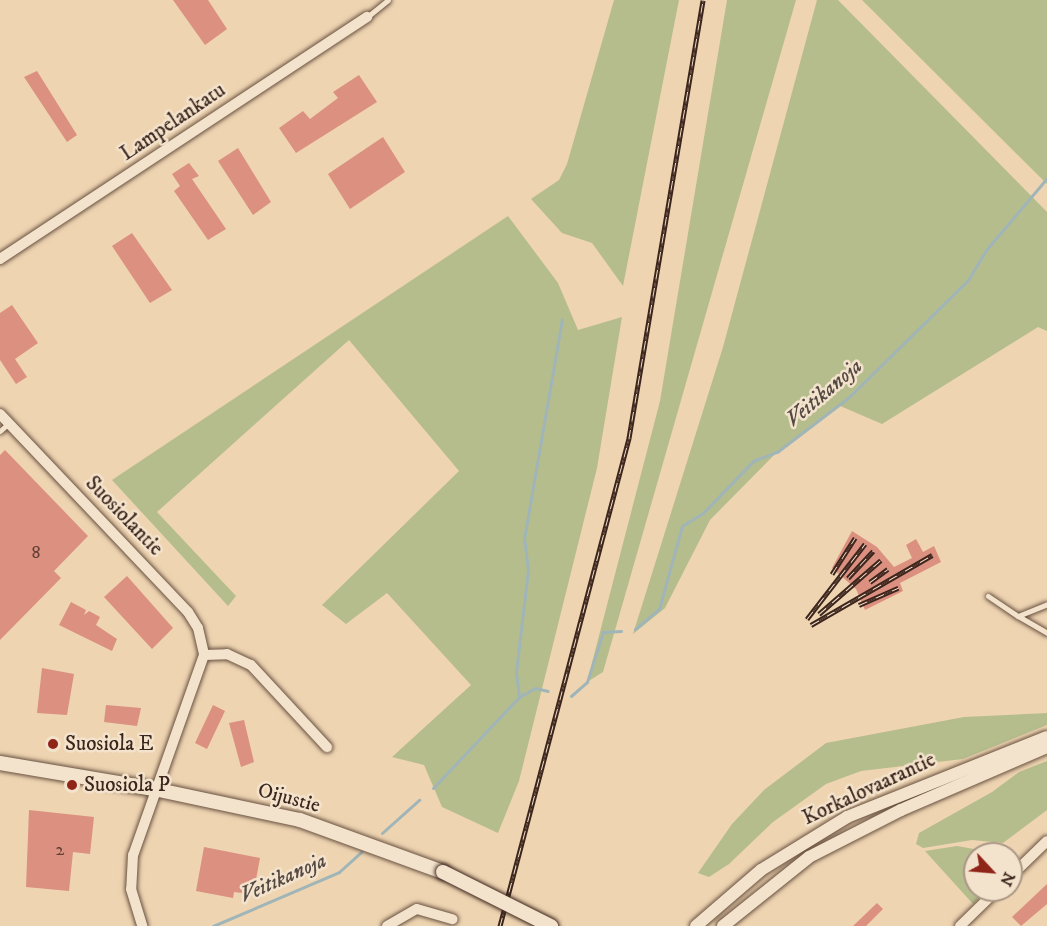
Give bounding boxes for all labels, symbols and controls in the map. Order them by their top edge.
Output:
street label: Lampelankatu [116,78,230,166]
water label: Veitikanoja [780,353,868,433]
street label: Suosiolantie [80,471,168,561]
house number: 8 [31,542,41,564]
place label: Suosiola E [65,731,154,757]
marker: Suosiola E [46,737,60,751]
street label: Korkalovaarantie [799,747,939,831]
place label: Suosiola P [84,772,170,798]
marker: Suosiola P [65,778,79,792]
street label: Oijustie [255,778,323,818]
house number: 2 [56,839,64,861]
north arrow [963,842,1023,902]
water label: Veitikanoja [235,847,331,909]
text: N [996,869,1019,889]

